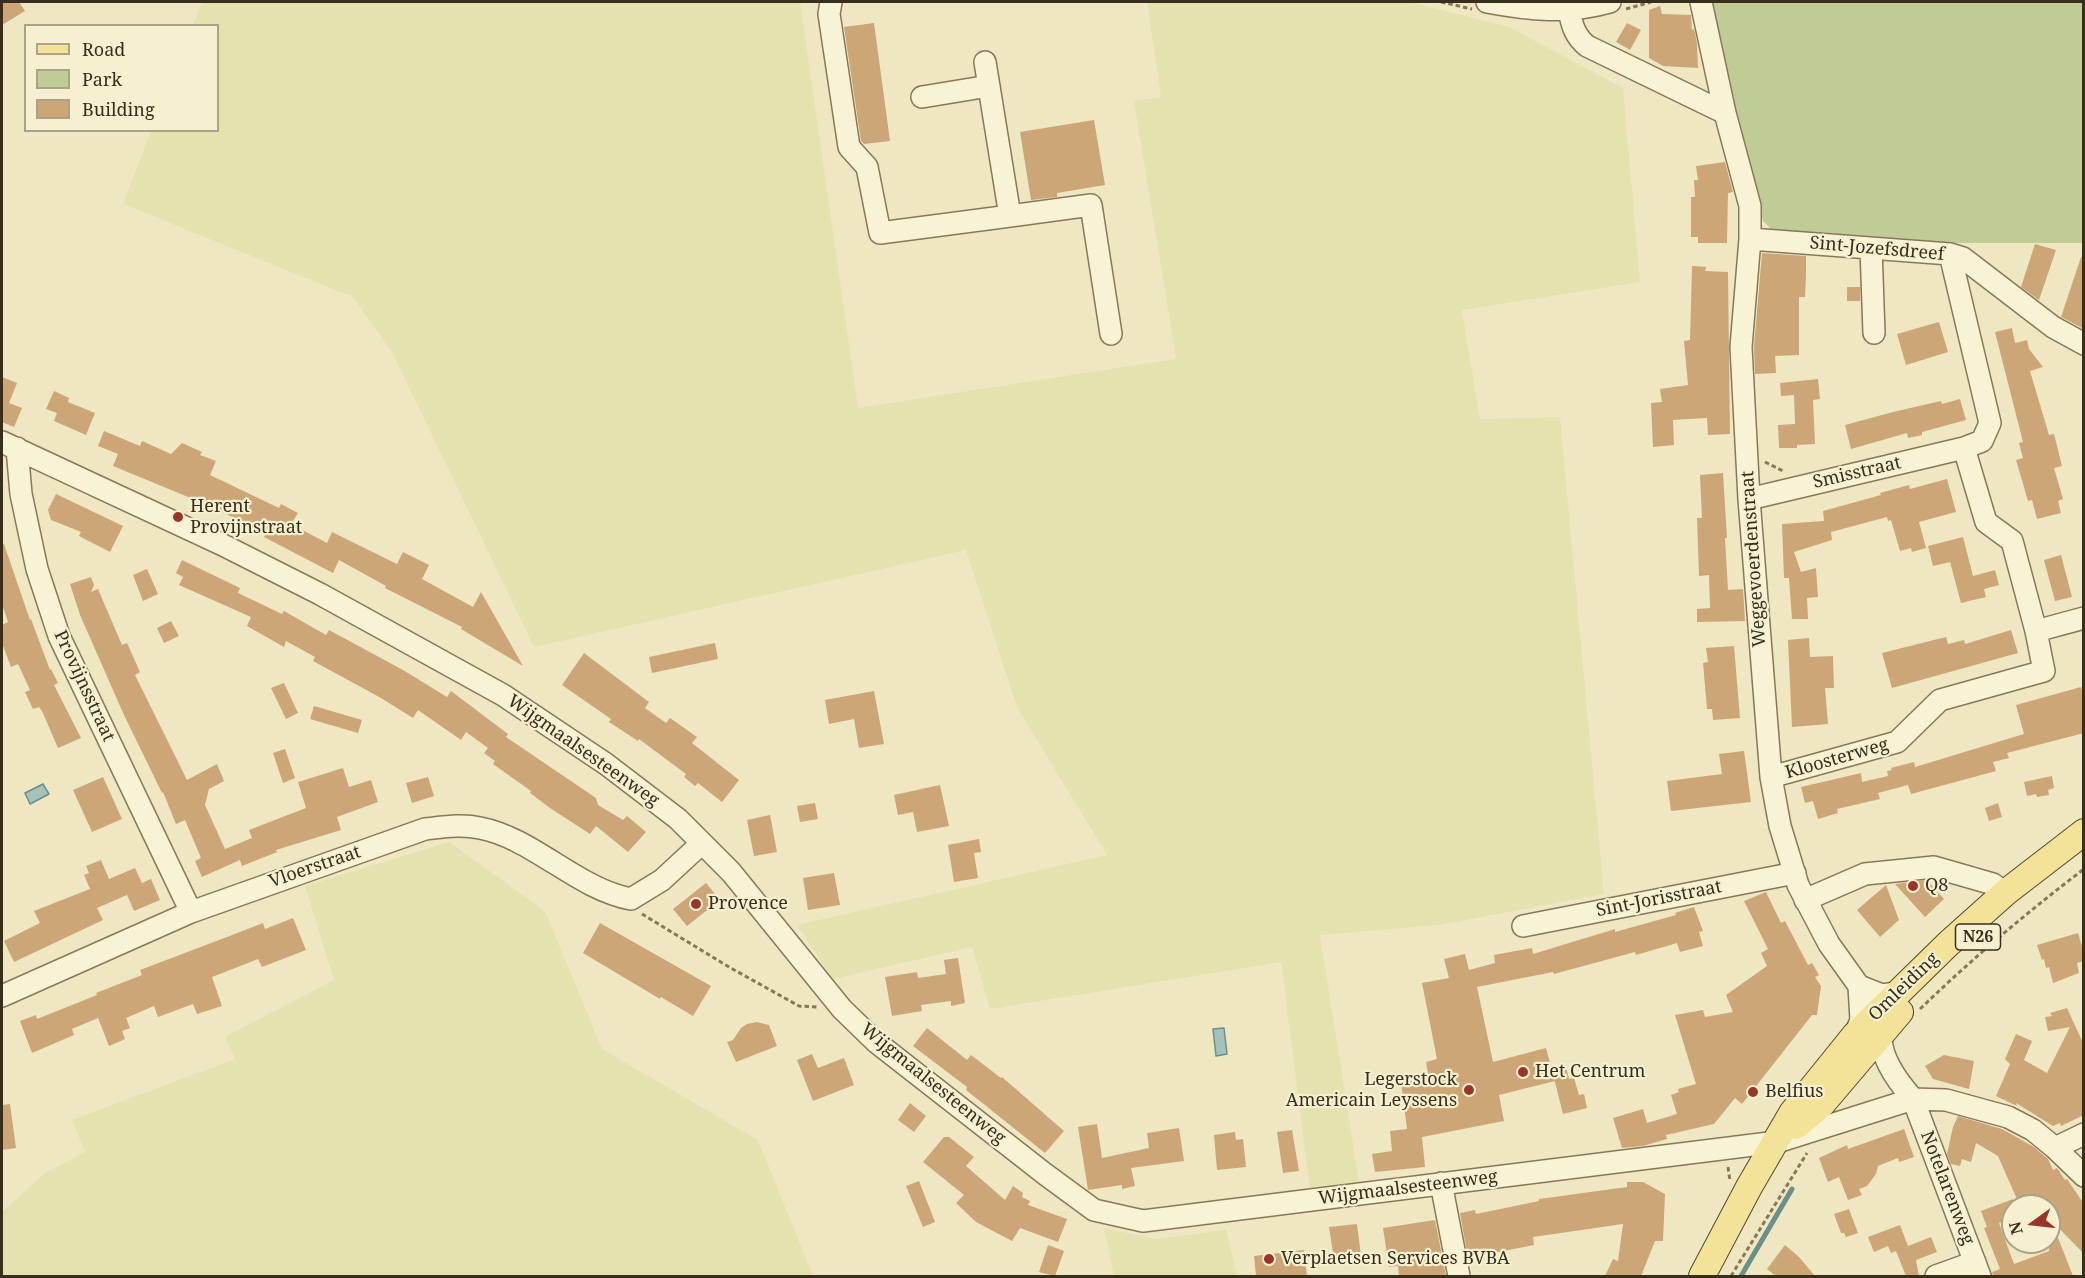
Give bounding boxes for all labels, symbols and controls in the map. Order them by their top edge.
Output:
legend [24,24,219,132]
text: Road [82,37,125,61]
text: Park [82,67,122,91]
text: Building [82,97,155,121]
street label: Sint-Jozefsdreef [1809,232,1945,266]
street label: Smisstraat [1811,452,1903,494]
street label: Weggevoerdenstraat [1737,470,1771,648]
place label: Herent Provijnstraat [190,496,302,538]
marker: Herent Provijnstraat [171,510,185,524]
street label: Provijnsstraat [49,627,119,745]
street label: Wijgmaalsesteenweg [503,690,663,812]
street label: Kloosterweg [1783,734,1891,784]
street label: Vloerstraat [266,841,364,893]
place label: Q8 [1925,875,1948,897]
street label: Sint-Jorisstraat [1594,876,1724,922]
marker: Q8 [1906,879,1920,893]
place label: Provence [708,893,788,915]
marker: Provence [689,897,703,911]
road number: N26 [1956,924,2000,950]
street label: Omleiding [1864,948,1944,1026]
street label: Wijgmaalsesteenweg [856,1019,1010,1149]
place label: Het Centrum [1535,1061,1645,1083]
marker: Het Centrum [1516,1065,1530,1079]
place label: Legerstock Americain Leyssens [1286,1069,1457,1112]
place label: Belfius [1765,1081,1823,1103]
marker: Legerstock Americain Leyssens [1462,1083,1476,1097]
marker: Belfius [1746,1085,1760,1099]
street label: Notelarenweg [1915,1128,1979,1248]
street label: Wijgmaalsesteenweg [1317,1166,1499,1210]
north arrow [2001,1194,2061,1254]
text: N [2003,1219,2028,1237]
place label: Verplaetsen Services BVBA [1281,1248,1510,1270]
marker: Verplaetsen Services BVBA [1262,1252,1276,1266]

